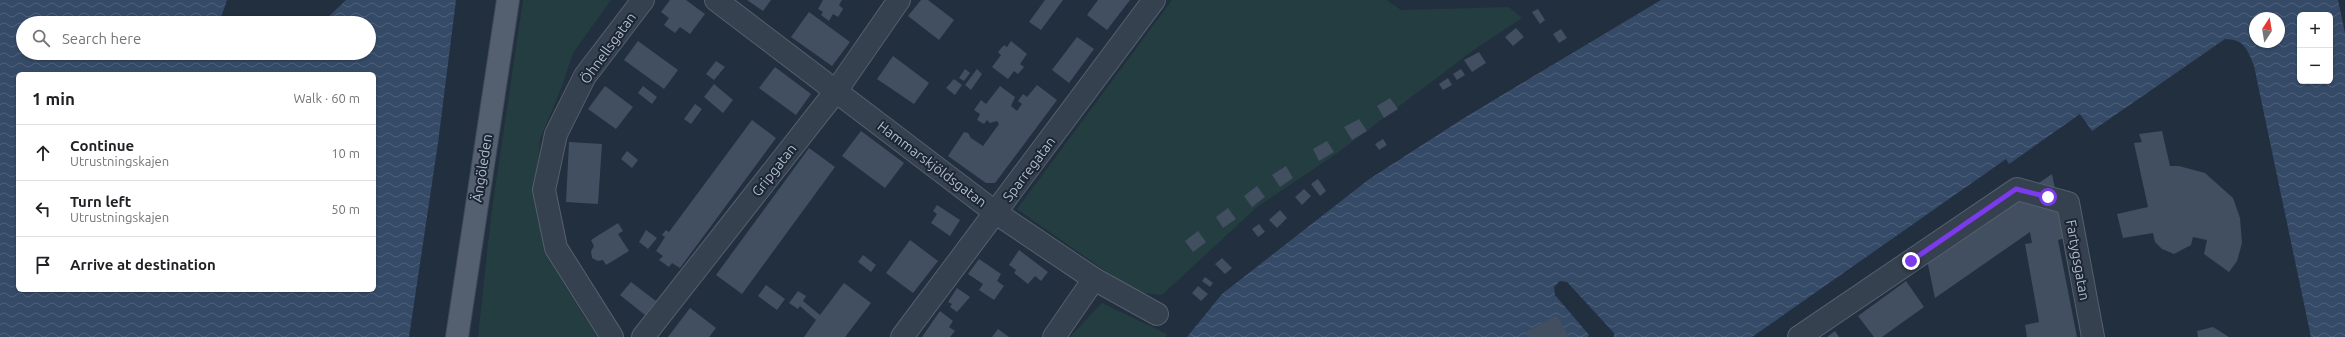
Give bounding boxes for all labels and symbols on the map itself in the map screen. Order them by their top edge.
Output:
street label: Öhnellsgatan [576,9,639,87]
north arrow [2249,12,2285,48]
street label: Hammarskjöldsgatan [874,118,990,210]
street label: Ängöleden [469,133,495,203]
street label: Sparregatan [999,133,1059,205]
street label: Gripgatan [749,141,799,199]
route start [2039,188,2057,206]
street label: Fartygsgatan [2063,218,2093,302]
route end [1902,252,1920,270]

